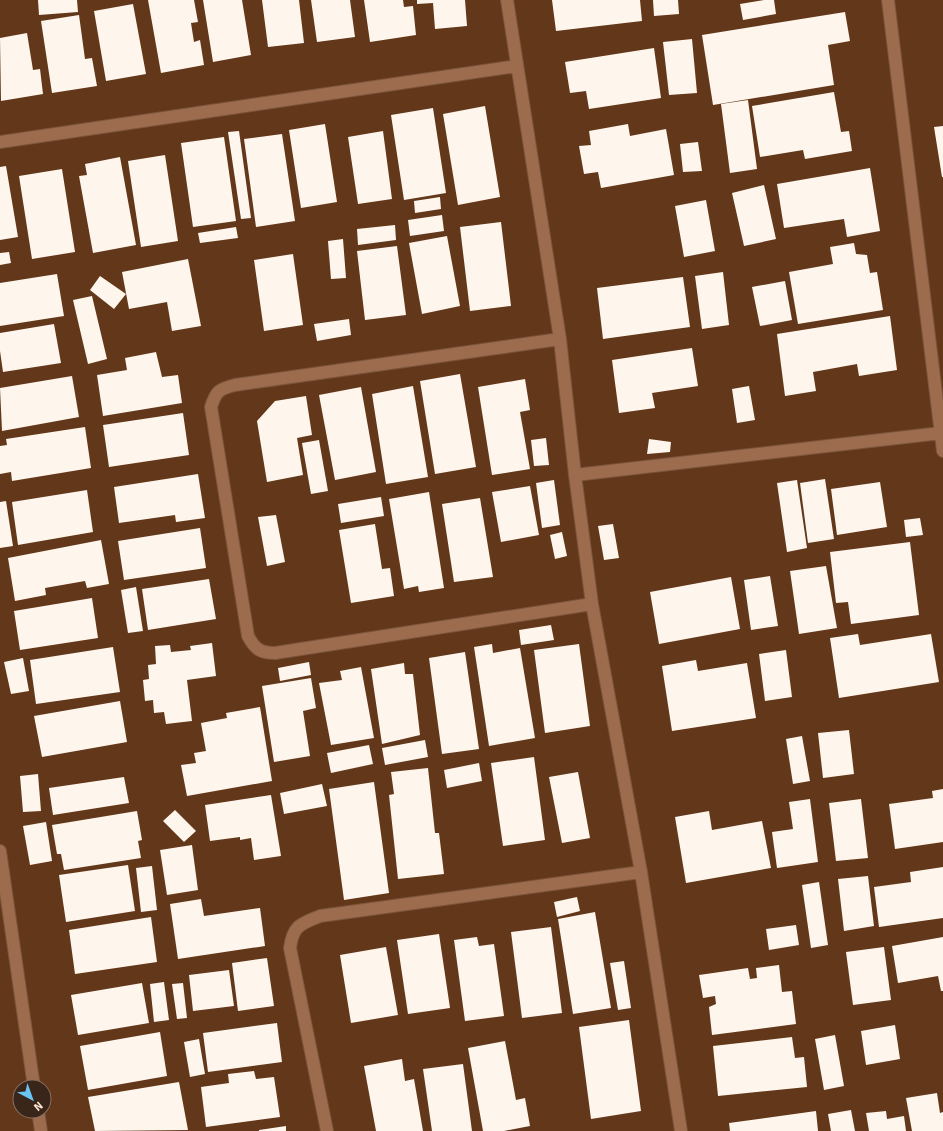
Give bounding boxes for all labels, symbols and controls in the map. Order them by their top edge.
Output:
north arrow [12,1079,52,1119]
text: N [31,1099,45,1114]

